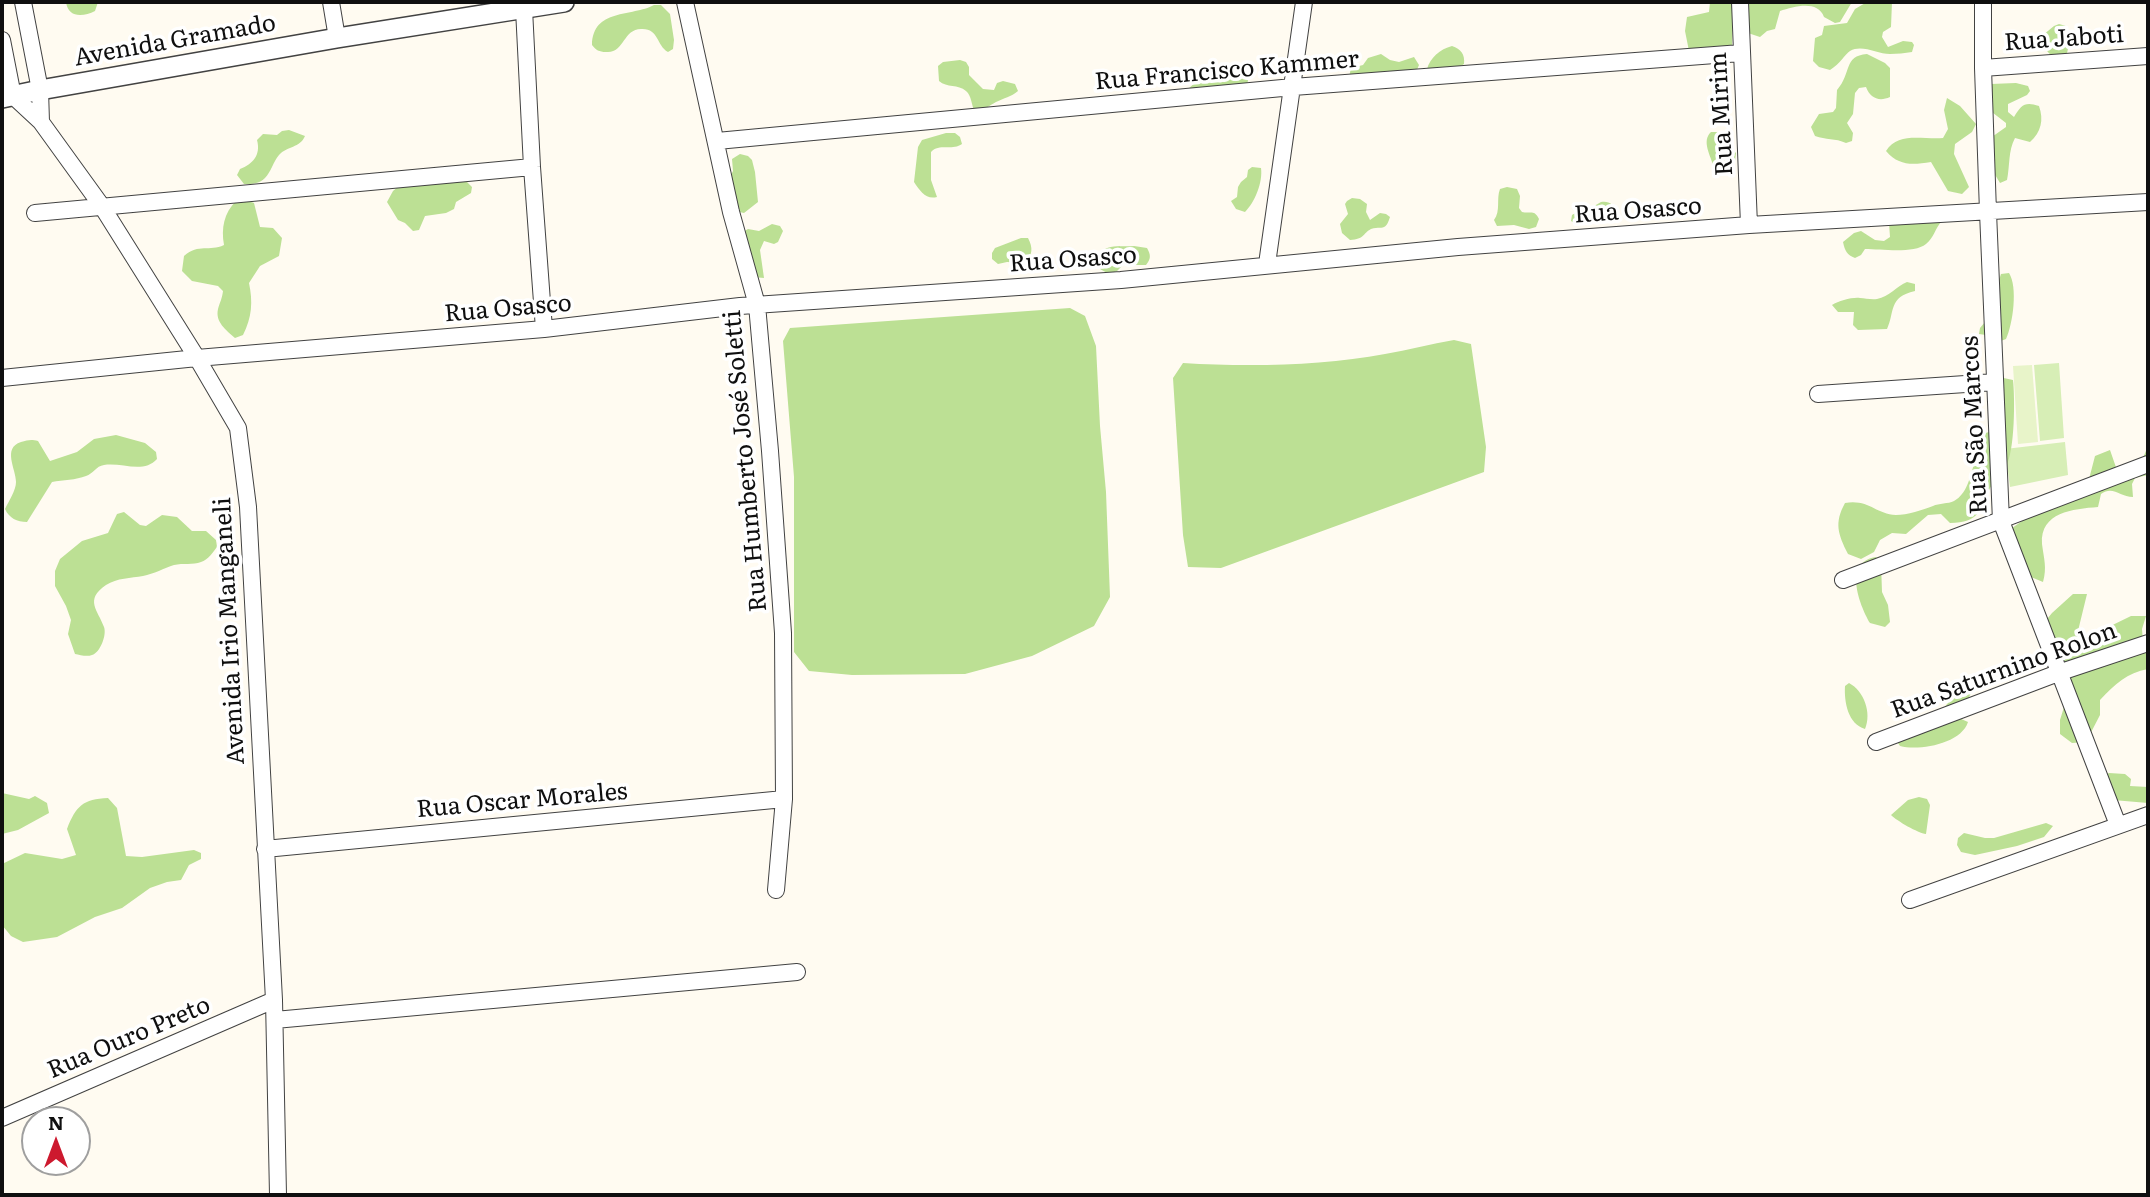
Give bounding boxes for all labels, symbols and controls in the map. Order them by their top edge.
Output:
street label: Avenida Gramado [72,9,278,73]
street label: Rua Jaboti [2003,20,2125,58]
street label: Rua Francisco Kammer [1094,45,1360,97]
street label: Rua Mirim [1704,51,1740,177]
street label: Rua Osasco [1573,192,1703,230]
street label: Rua Osasco [1008,241,1138,279]
street label: Rua Osasco [443,289,573,329]
street label: Rua Humberto José Soletti [718,309,774,613]
street label: Rua São Marcos [1956,335,1994,515]
street label: Avenida Irio Manganeli [209,497,251,765]
street label: Rua Saturnino Rolon [1887,617,2121,725]
street label: Rua Oscar Morales [415,777,629,825]
street label: Rua Ouro Preto [43,991,215,1085]
north arrow [21,1106,91,1176]
text: N [48,1108,64,1136]

